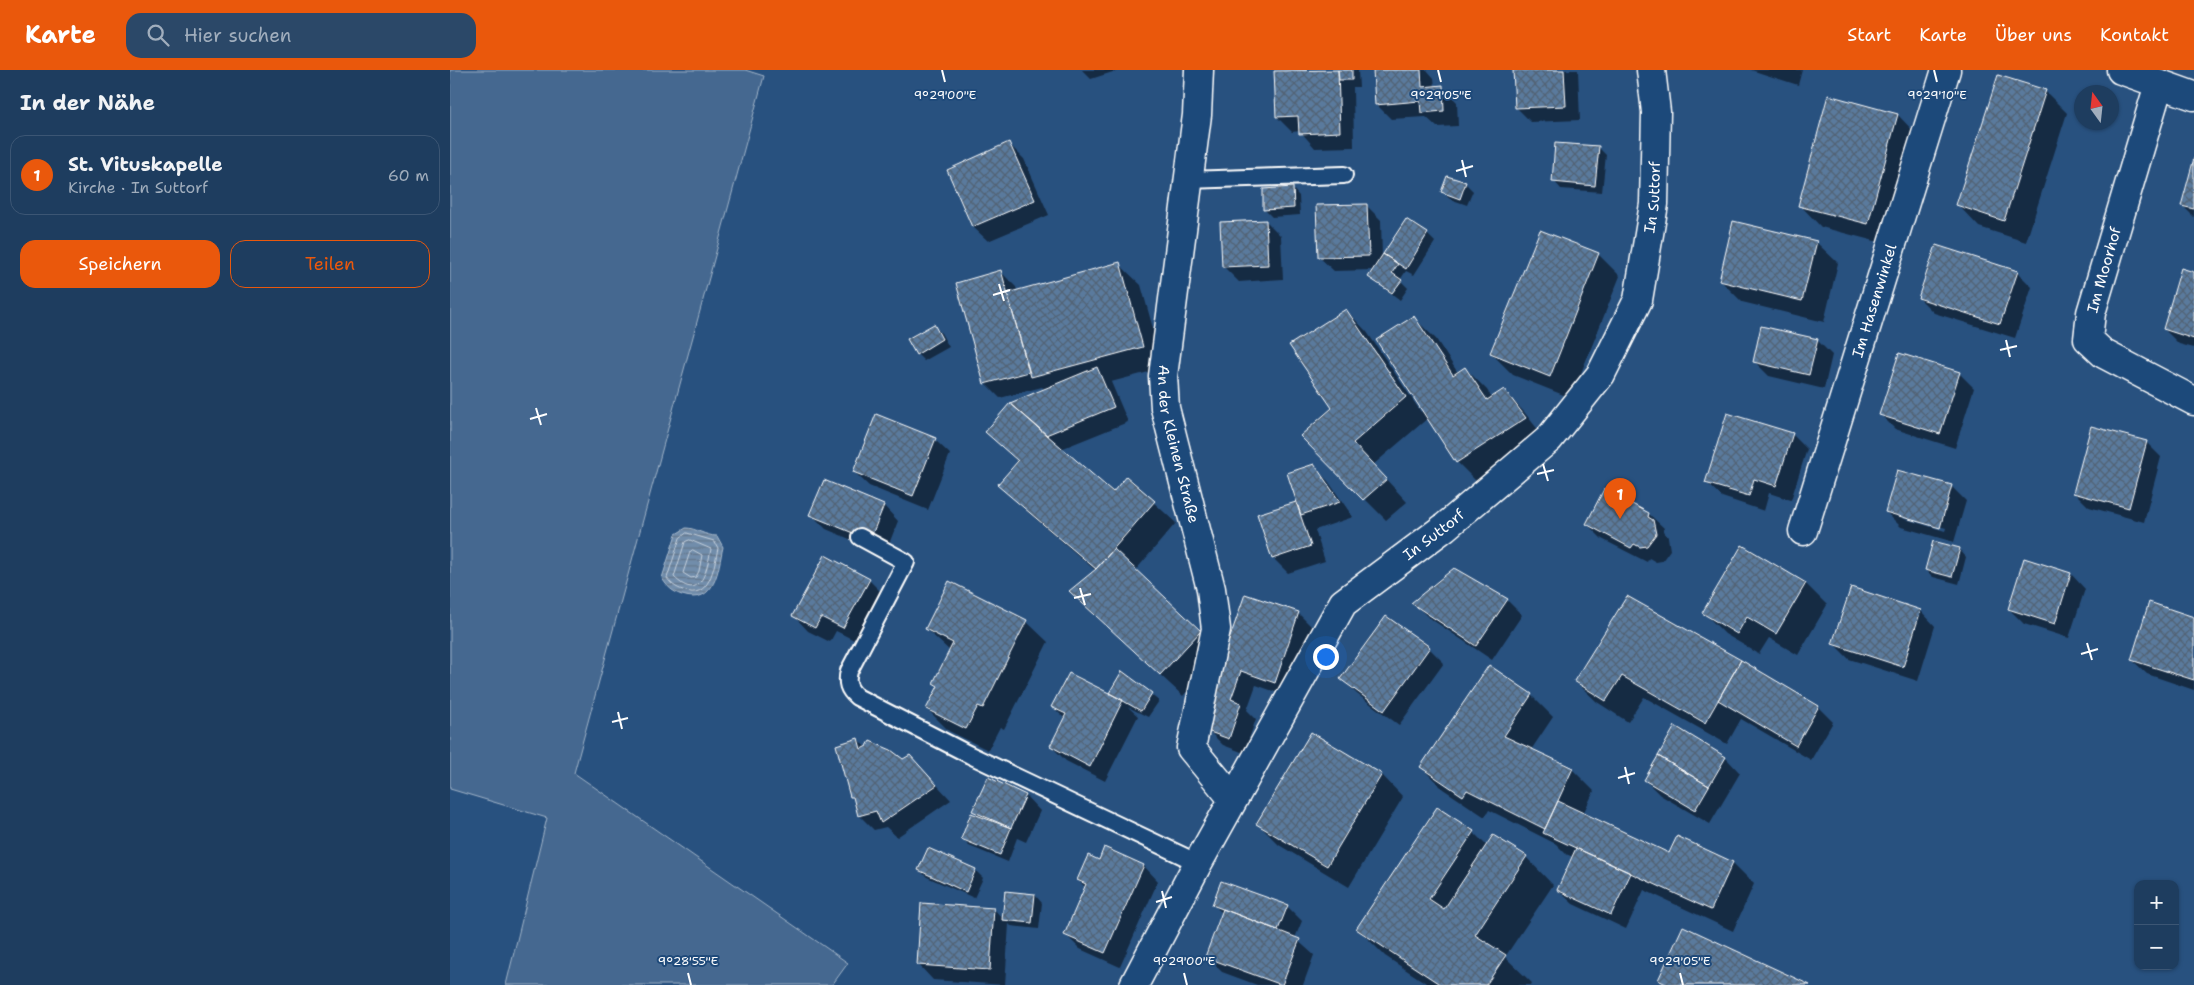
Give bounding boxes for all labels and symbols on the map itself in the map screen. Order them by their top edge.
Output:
north arrow [2074,85,2119,130]
text: 9°29'00"E [914,87,976,103]
text: 9°29'05"E [1410,87,1472,103]
text: 9°29'10"E [1907,87,1967,103]
street label: In Suttorf [1639,160,1665,235]
street label: Im Moorhof [2082,224,2126,315]
street label: Im Hasenwinkel [1847,241,1902,360]
street label: An der Kleinen Straße [1153,364,1204,525]
pin: 1 [1604,478,1636,519]
street label: In Suttorf [1399,504,1469,565]
your location [1313,644,1339,670]
text: 9°28'55"E [658,953,718,969]
text: 9°29'00"E [1153,953,1215,969]
text: 9°29'05"E [1649,953,1711,969]

